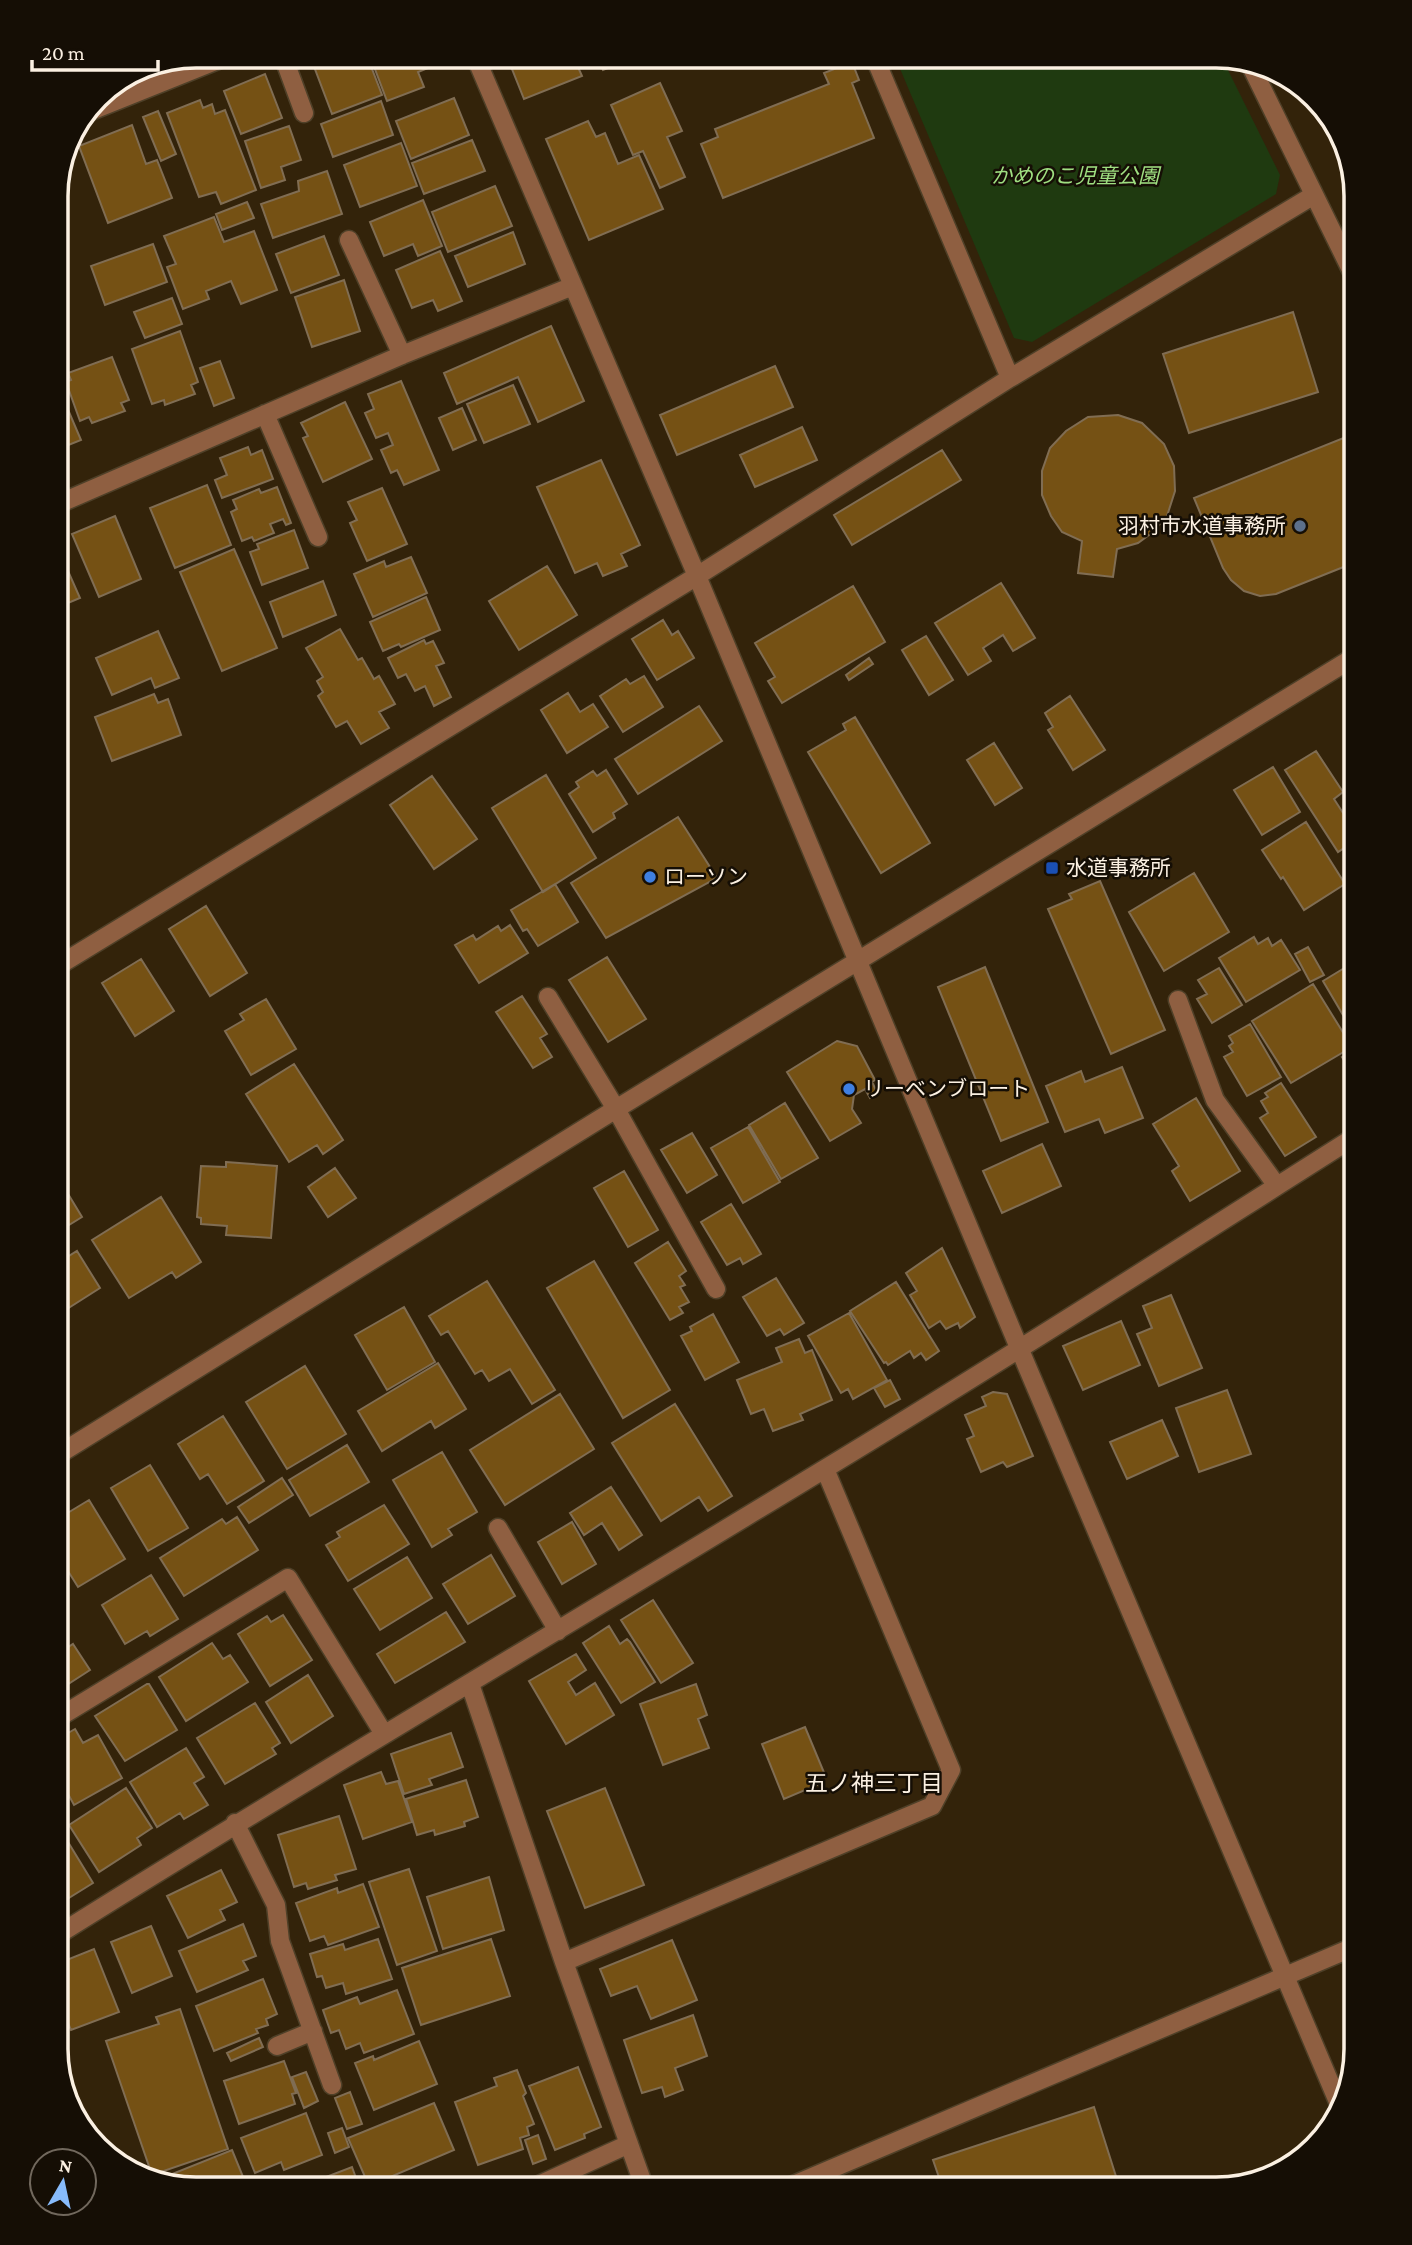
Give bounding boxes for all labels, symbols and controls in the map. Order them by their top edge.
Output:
scale bar [32,28,158,72]
text: 20 m [42,41,85,65]
park label: かめのこ児童公園 [991,164,1162,188]
place label: 羽村市水道事務所 [1118,514,1286,538]
marker: 羽村市水道事務所 [1292,518,1308,534]
place label: 水道事務所 [1066,856,1171,880]
marker: 水道事務所 [1044,860,1060,876]
place label: ローソン [664,865,748,889]
marker: ローソン [642,869,658,885]
place label: リーベンブロート [863,1077,1030,1101]
marker: リーベンブロート [841,1081,857,1097]
district label: 五ノ神三丁目 [805,1770,943,1796]
north arrow [28,2147,98,2217]
text: N [58,2154,74,2177]

